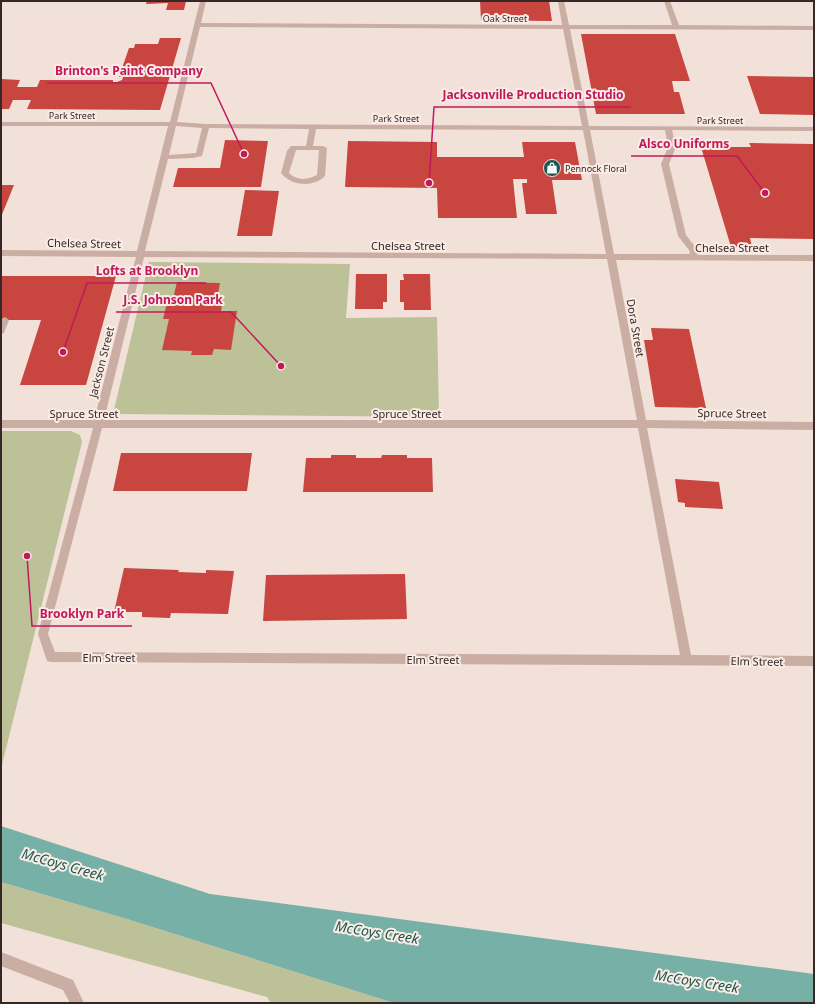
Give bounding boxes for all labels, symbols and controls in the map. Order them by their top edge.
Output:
street label: Oak Street [483,12,528,25]
callout: Brinton's Paint Company [47,59,211,83]
text: Brinton's Paint Company [55,62,203,79]
callout: Jacksonville Production Studio [434,83,631,107]
text: Jacksonville Production Studio [441,86,624,103]
street label: Park Street [49,109,96,122]
street label: Park Street [373,112,420,125]
street label: Park Street [697,114,744,127]
callout: Alsco Uniforms [631,132,737,156]
text: Alsco Uniforms [639,135,729,152]
shop icon: Pennock Floral [542,158,562,178]
place label: Pennock Floral [565,162,627,175]
street label: Chelsea Street [47,235,121,251]
street label: Chelsea Street [371,238,445,253]
street label: Chelsea Street [695,240,769,255]
callout: Lofts at Brooklyn [87,259,206,283]
text: Lofts at Brooklyn [96,262,198,279]
callout: J.S. Johnson Park [116,288,231,312]
text: J.S. Johnson Park [122,291,223,308]
street label: Dora Street [624,298,648,358]
street label: Jackson Street [85,325,117,400]
street label: Spruce Street [697,405,767,421]
street label: Spruce Street [49,406,119,421]
street label: Spruce Street [372,406,442,421]
callout: Brooklyn Park [32,602,132,626]
text: Brooklyn Park [40,605,125,622]
street label: Elm Street [83,650,135,665]
street label: Elm Street [407,652,459,667]
street label: Elm Street [730,653,784,669]
water label: McCoys Creek [20,843,107,885]
water label: McCoys Creek [334,916,421,948]
water label: McCoys Creek [654,965,741,997]

